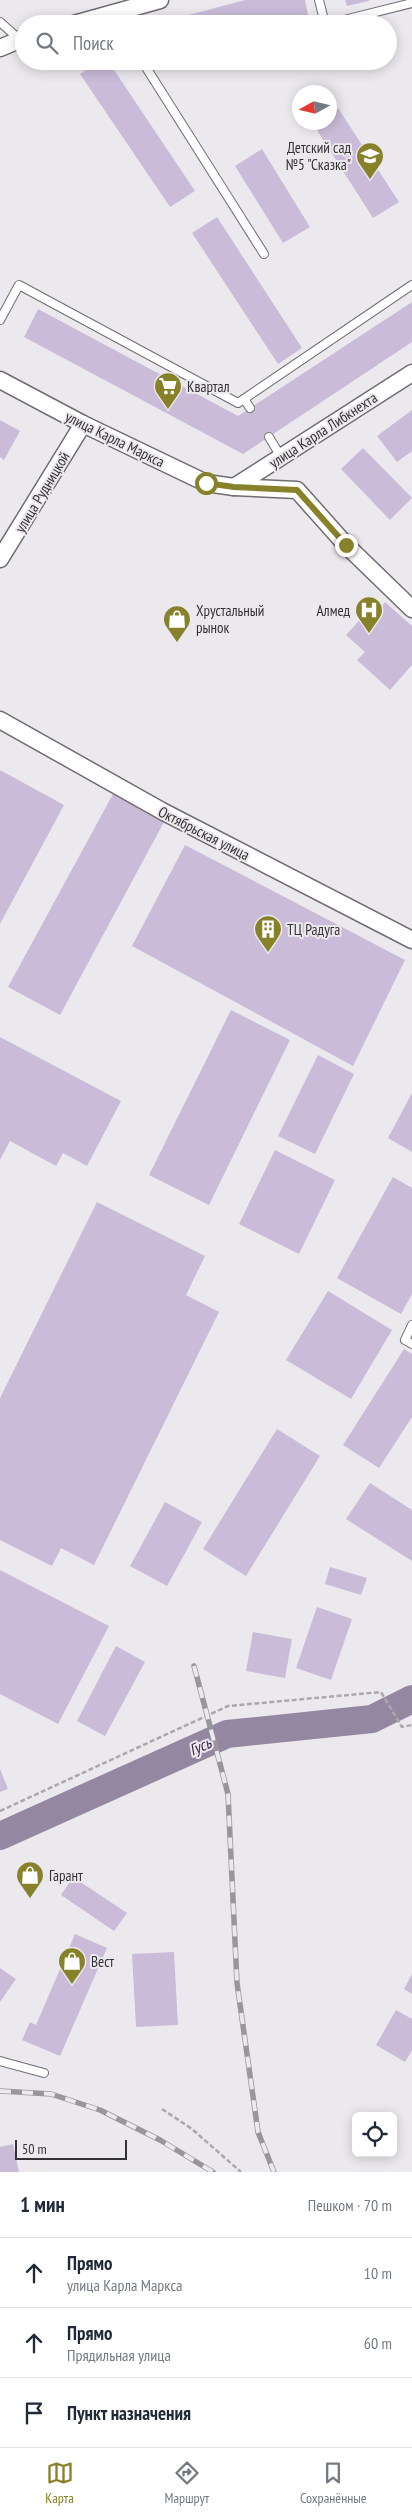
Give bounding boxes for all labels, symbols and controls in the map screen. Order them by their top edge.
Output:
search box [15,15,397,70]
icon: search [33,29,61,57]
text: Поиск [73,31,114,55]
north arrow [292,85,337,130]
place label: Детский сад №5 "Сказка" [286,138,351,174]
school or university icon: Детский сад №5 "Сказка" [355,141,385,180]
supermarket icon: Квартал [153,371,183,410]
place label: Квартал [187,377,230,396]
street label: улица Карла Либкнехта [265,388,381,472]
street label: улица Карла Маркса [62,407,168,471]
street label: улица Рудницкой [10,448,74,536]
route start [195,472,218,495]
route end [335,534,358,557]
hospital icon: Алмед [354,595,384,634]
place label: Хрустальный рынок [196,601,264,637]
place label: Алмед [317,601,350,620]
shop icon: Хрустальный рынок [162,604,192,643]
street label: Октябрьская улица [155,802,253,864]
building icon: ТЦ Радуга [253,914,283,953]
place label: ТЦ Радуга [287,920,340,939]
water label: Гусь [186,1732,215,1760]
shop icon: Гарант [15,1860,45,1899]
place label: Гарант [49,1866,83,1885]
shop icon: Вест [57,1946,87,1985]
place label: Вест [91,1952,114,1971]
map controls [352,2112,397,2157]
button: locate [352,2112,397,2157]
scale bar [15,2137,128,2160]
text: 50 m [22,2140,47,2158]
text: 1 мин [20,2191,65,2218]
text: Пешком · 70 m [308,2195,392,2215]
text: Прямо [67,2251,112,2275]
icon: ahead [20,2259,48,2287]
text: 10 m [364,2263,392,2283]
text: улица Карла Маркса [67,2275,182,2295]
text: Прямо [67,2321,112,2345]
icon: ahead [20,2329,48,2357]
text: 60 m [364,2333,392,2353]
text: Прядильная улица [67,2345,171,2365]
icon: arrive [20,2399,48,2427]
text: Пункт назначения [67,2401,191,2425]
tab: Карта [45,2459,74,2507]
tab: Маршрут [165,2459,209,2507]
tab: Сохранённые [300,2459,367,2507]

